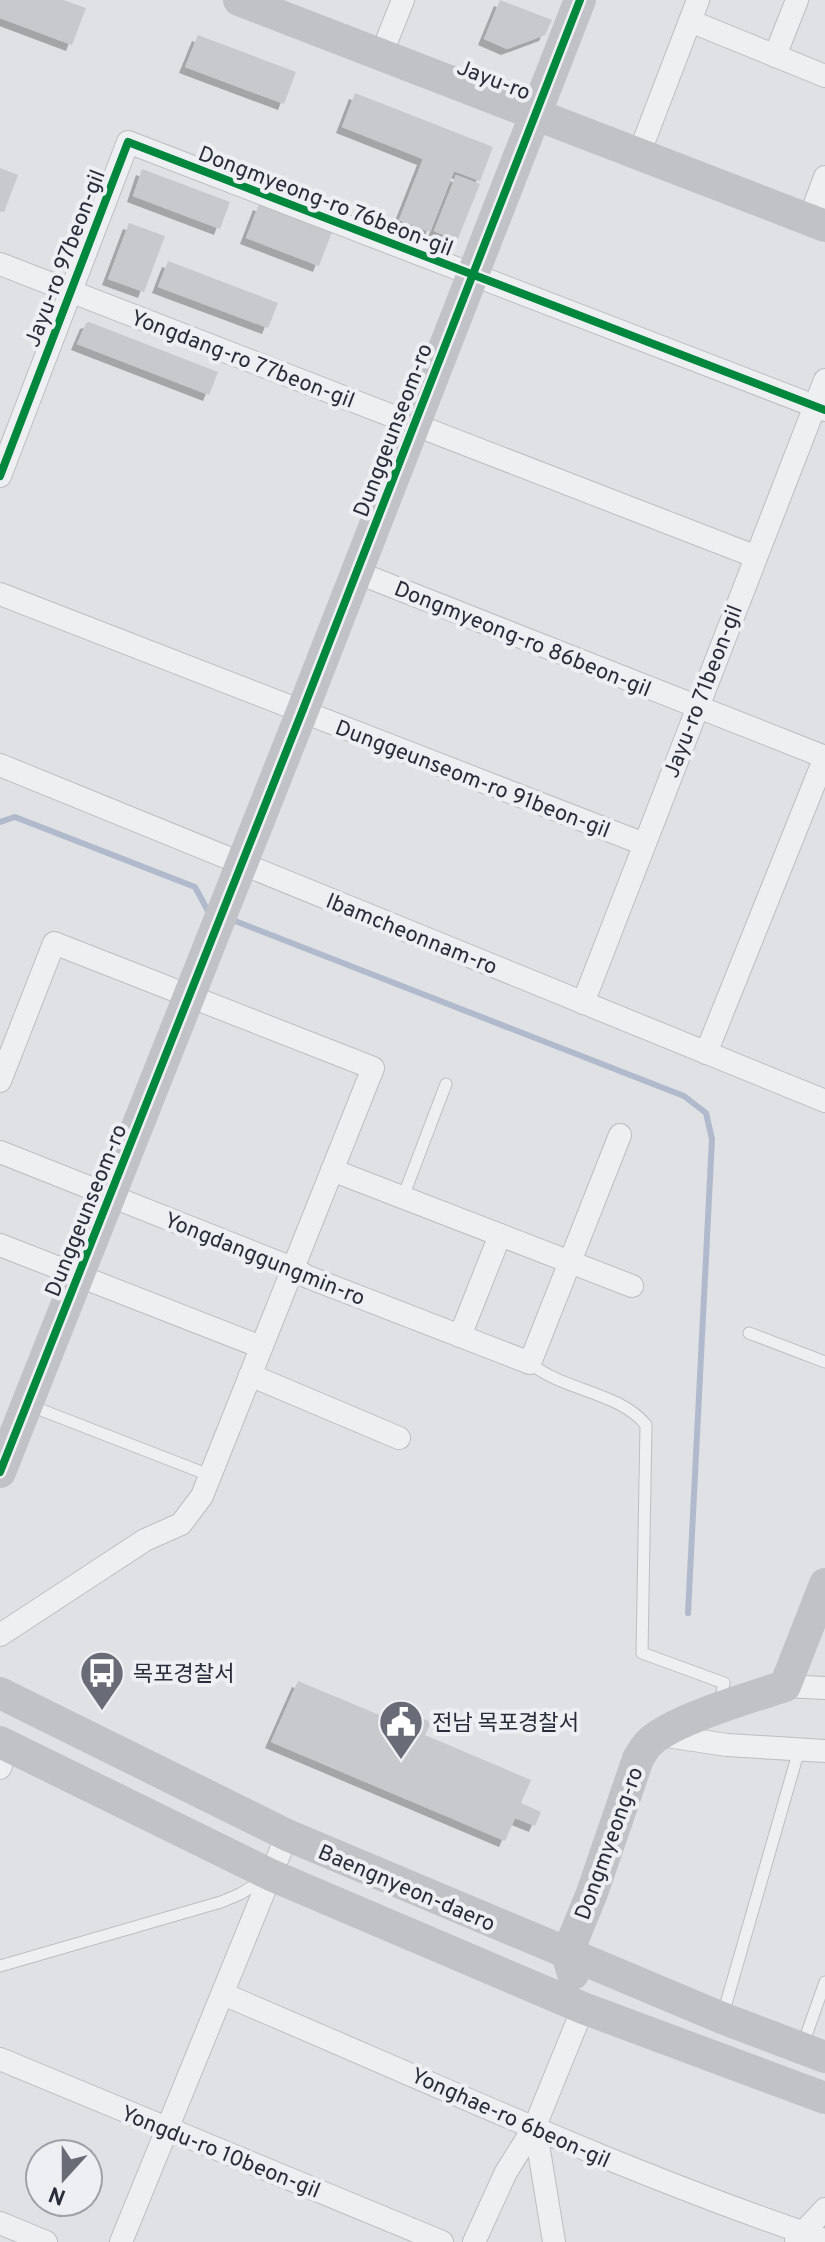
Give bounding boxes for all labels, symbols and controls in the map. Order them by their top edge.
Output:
street label: Jayu-ro [453,55,534,108]
street label: Dongmyeong-ro 76beon-gil [194,141,456,263]
street label: Jayu-ro 97beon-gil [20,166,113,351]
street label: Yongdang-ro 77beon-gil [126,305,358,416]
street label: Dunggeunseom-ro [349,340,440,521]
street label: Dongmyeong-ro 86beon-gil [390,576,654,704]
street label: Jayu-ro 71beon-gil [659,602,750,782]
street label: Dunggeunseom-ro 91beon-gil [331,715,613,845]
street label: Ibamcheonnam-ro [321,889,501,982]
street label: Dunggeunseom-ro [40,1121,134,1301]
street label: Yongdanggungmin-ro [160,1208,368,1313]
bus stop icon: 목포경찰서 [78,1649,126,1712]
place label: 목포경찰서 [133,1662,234,1689]
public building icon: 전남 목포경찰서 [377,1698,425,1761]
place label: 전남 목포경찰서 [432,1711,579,1738]
street label: Dongmyeong-ro [570,1764,651,1924]
street label: Baengnyeon-daero [313,1840,499,1939]
street label: Yonghae-ro 6beon-gil [406,2063,614,2175]
street label: Yongdu-ro 10beon-gil [116,2101,324,2206]
north arrow [24,2138,104,2218]
text: N [46,2179,70,2210]

